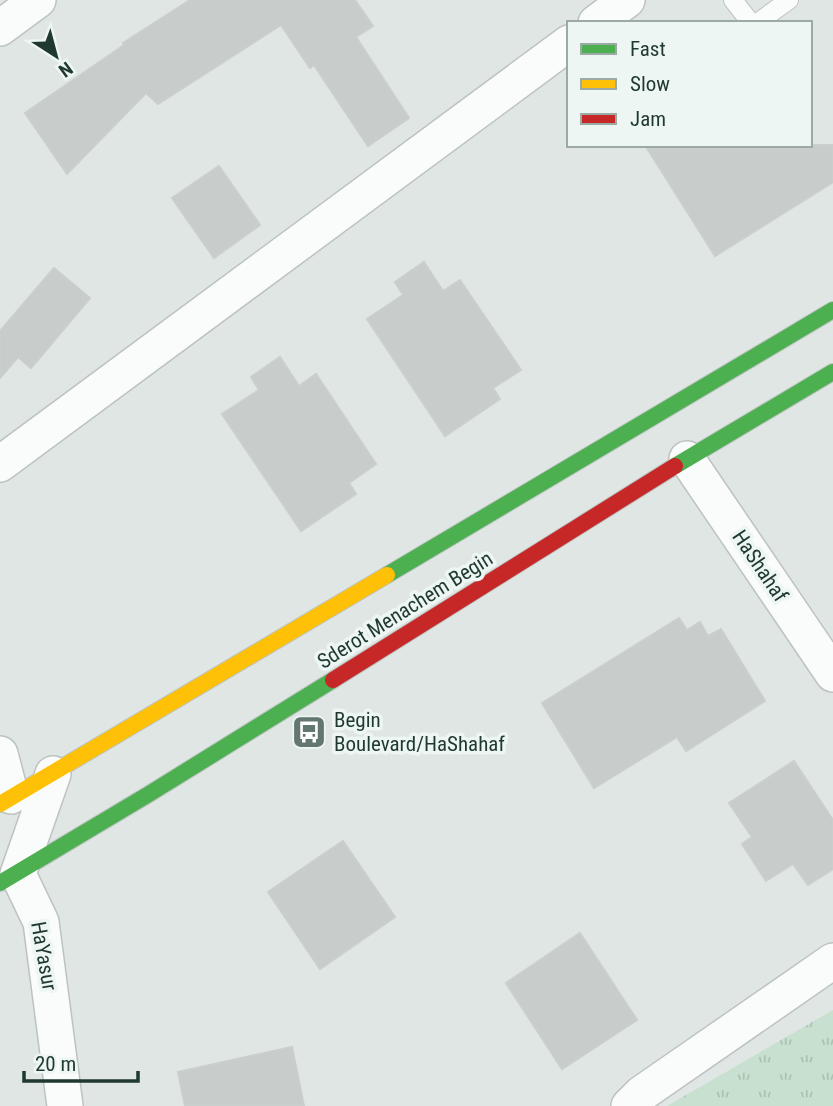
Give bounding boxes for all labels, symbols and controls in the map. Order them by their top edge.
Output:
north arrow [21,21,91,91]
legend [567,21,812,147]
text: Fast [630,37,666,61]
text: N [54,57,77,82]
text: Slow [630,72,670,96]
text: Jam [630,107,666,131]
street label: HaShahaf [727,526,793,607]
street label: Sderot Menachem Begin [313,546,497,674]
place label: Begin Boulevard/HaShahaf [334,708,505,756]
bus stop icon: Begin Boulevard/HaShahaf [290,713,328,751]
street label: HaYasur [26,920,62,992]
scale bar [24,1040,138,1084]
text: 20 m [35,1052,76,1076]

